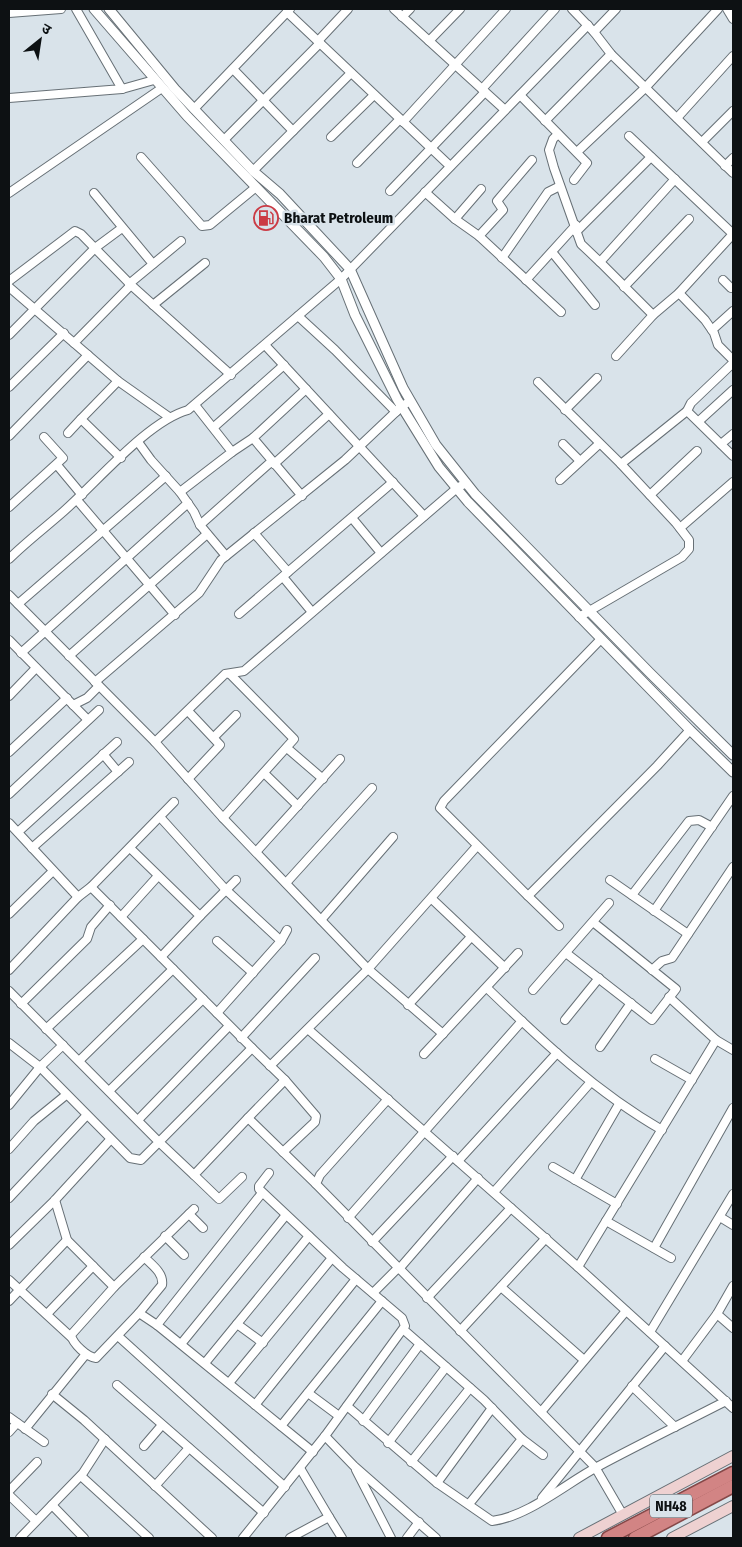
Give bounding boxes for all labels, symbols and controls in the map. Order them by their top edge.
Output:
north arrow [15,15,65,65]
text: उ [38,20,55,39]
fuel station icon: Bharat Petroleum [253,205,279,231]
place label: Bharat Petroleum [284,209,393,227]
road number: NH48 [650,1494,692,1518]

